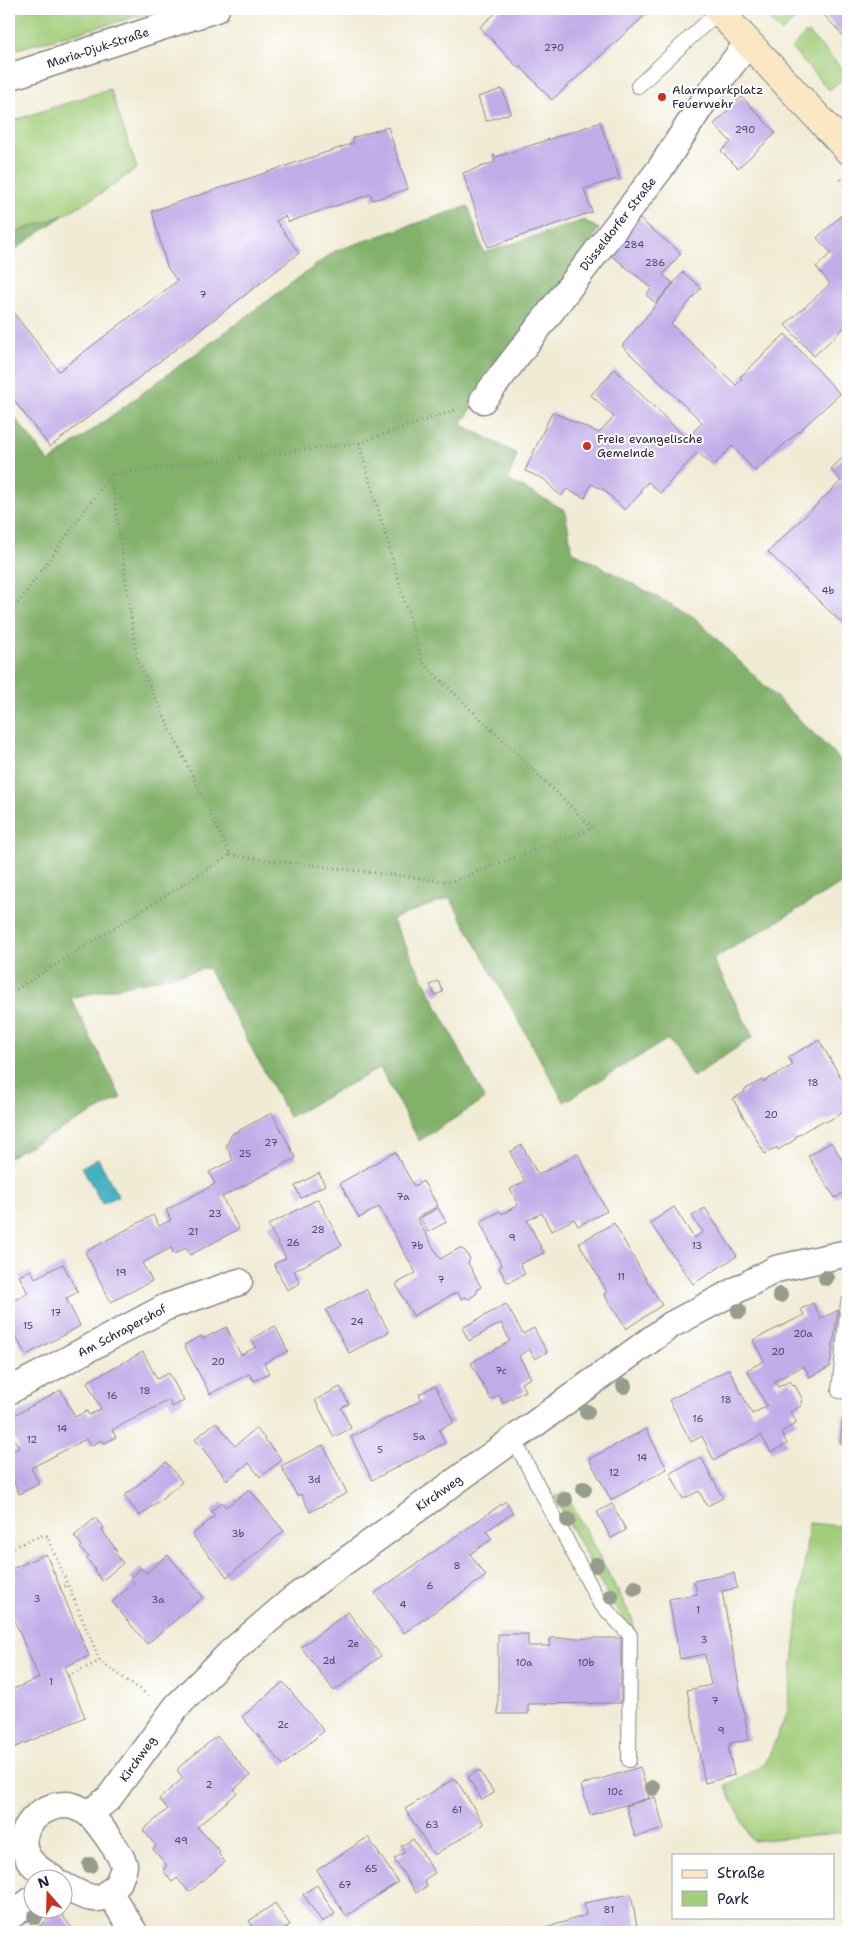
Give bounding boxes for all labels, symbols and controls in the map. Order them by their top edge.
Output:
street label: Maria-Djuk-Straße [45,24,151,72]
house number: 270 [544,41,564,54]
place label: Alarmparkplatz Feuerwehr [672,82,763,112]
marker: Alarmparkplatz Feuerwehr [656,91,668,103]
house number: 290 [735,123,755,136]
street label: Düsseldorfer Straße [576,174,660,274]
house number: 284 [624,238,644,251]
house number: 286 [645,256,665,269]
house number: 7 [200,288,207,301]
place label: Freie evangelische Gemeinde [597,431,703,461]
marker: Freie evangelische Gemeinde [581,440,593,452]
house number: 4b [822,584,835,597]
house number: 18 [807,1076,819,1089]
house number: 20 [764,1108,778,1121]
house number: 27 [264,1136,278,1149]
house number: 25 [239,1147,251,1160]
house number: 7a [397,1190,410,1203]
house number: 23 [208,1207,222,1220]
house number: 28 [311,1223,325,1236]
house number: 21 [188,1225,198,1238]
house number: 9 [509,1231,516,1244]
house number: 26 [286,1236,300,1249]
house number: 7b [411,1239,424,1252]
house number: 13 [692,1239,702,1252]
house number: 19 [116,1266,126,1279]
house number: 11 [617,1270,625,1283]
house number: 7 [438,1273,445,1286]
street label: Am Schrapershof [75,1301,170,1361]
house number: 17 [51,1306,61,1319]
house number: 24 [350,1315,364,1328]
house number: 15 [23,1319,33,1332]
house number: 20a [793,1327,814,1340]
house number: 20 [771,1345,785,1358]
house number: 20 [211,1355,225,1368]
house number: 7c [495,1364,507,1377]
house number: 18 [139,1384,151,1397]
house number: 16 [107,1389,117,1402]
house number: 18 [720,1393,732,1406]
house number: 16 [693,1412,703,1425]
house number: 14 [57,1422,67,1435]
house number: 5a [413,1430,426,1443]
house number: 12 [27,1433,37,1446]
house number: 5 [377,1443,383,1456]
house number: 14 [637,1451,647,1464]
house number: 12 [609,1466,619,1479]
street label: Kirchweg [413,1471,465,1515]
house number: 3d [307,1473,321,1486]
house number: 3b [232,1527,244,1540]
house number: 8 [454,1559,461,1572]
house number: 6 [427,1579,434,1592]
house number: 3 [34,1592,41,1605]
house number: 3a [151,1593,165,1606]
house number: 4 [400,1598,407,1611]
house number: 1 [696,1603,700,1616]
house number: 3 [701,1633,708,1646]
house number: 2e [347,1637,359,1650]
house number: 2d [323,1654,336,1667]
house number: 10a [516,1656,533,1669]
house number: 10b [578,1656,595,1669]
house number: 1 [49,1675,53,1688]
house number: 7 [712,1694,719,1707]
house number: 2c [277,1718,289,1731]
house number: 9 [718,1724,725,1737]
street label: Kirchweg [116,1733,160,1785]
house number: 2 [206,1778,213,1791]
house number: 10c [607,1785,623,1798]
house number: 61 [452,1803,462,1816]
house number: 63 [425,1818,439,1831]
house number: 49 [174,1834,188,1847]
legend [672,1854,834,1918]
house number: 65 [365,1862,377,1875]
text: Straße [717,1863,765,1883]
north arrow [22,1868,72,1918]
text: N [35,1871,52,1892]
house number: 67 [339,1878,351,1891]
text: Park [717,1889,749,1909]
house number: 81 [604,1903,614,1916]

